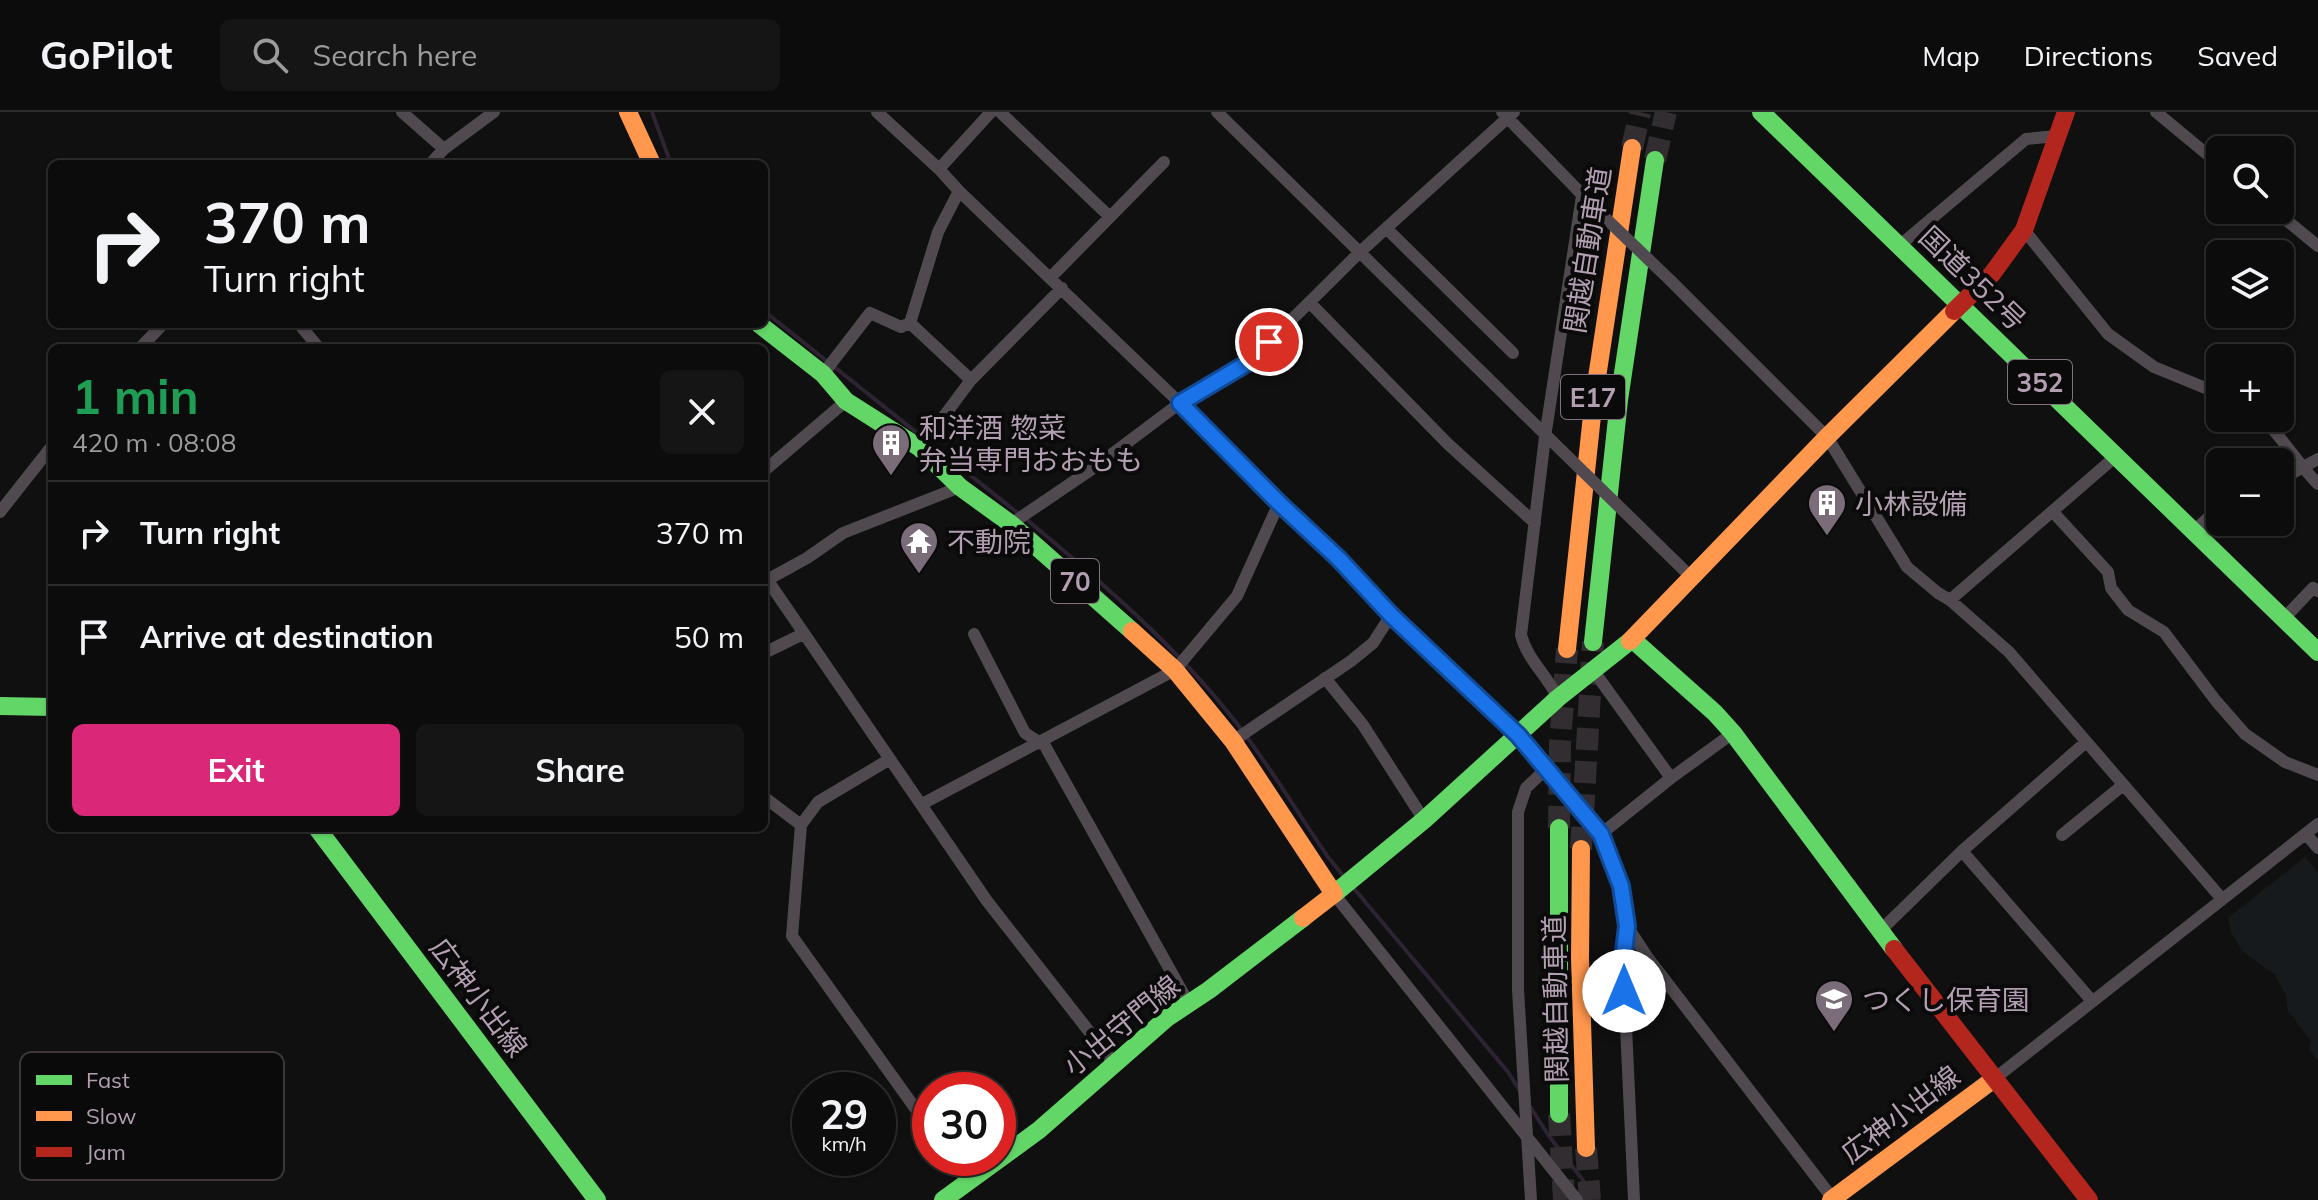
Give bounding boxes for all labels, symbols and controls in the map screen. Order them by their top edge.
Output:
search box [220,19,780,91]
text: GoPilot [40,31,172,79]
icon: search [248,33,292,77]
text: Search here [312,36,477,74]
text: Map [1922,38,1980,73]
text: Directions [2024,38,2153,73]
text: Saved [2197,38,2278,73]
map controls [2206,136,2294,536]
button: search [2206,136,2294,224]
street label: 関越自動車道 [1557,164,1617,336]
text: 370 m [204,187,371,257]
icon: right [72,192,176,296]
street label: 国道352号 [1913,219,2033,337]
button: layers [2206,240,2294,328]
text: Turn right [204,256,365,301]
pin [1235,308,1303,376]
icon: arrive [1247,320,1291,364]
button: + [2206,344,2294,432]
road number: 352 [2008,360,2072,404]
text: 1 min [72,366,199,426]
button: close [660,370,744,454]
road number: E17 [1561,375,1625,419]
place label: 和洋酒 惣菜 弁当専門おおもも [919,410,1143,477]
building icon: 和洋酒 惣菜 弁当専門おおもも [870,422,912,477]
text: 420 m · 08:08 [72,426,236,459]
button: − [2206,448,2294,536]
building icon: 小林設備 [1806,482,1848,537]
place label: 小林設備 [1855,486,1967,521]
icon: right [72,511,116,555]
text: Turn right [140,514,280,552]
text: 370 m [656,514,744,552]
temple icon: 不動院 [898,520,940,575]
place label: 不動院 [947,524,1031,559]
road number: 70 [1051,559,1099,603]
icon: arrive [72,615,116,659]
text: Arrive at destination [140,618,434,656]
text: 50 m [674,618,744,656]
button: Exit [72,724,400,816]
button: Share [416,724,744,816]
street label: 関越自動車道 [1536,915,1574,1083]
street label: 広神小出線 [423,931,535,1063]
position arrow [1582,949,1666,1033]
street label: 小出守門線 [1056,967,1186,1083]
school or university icon: つくし保育園 [1813,978,1855,1033]
place label: つくし保育園 [1862,982,2030,1017]
legend [20,1052,284,1180]
street label: 広神小出線 [1834,1058,1966,1170]
text: Fast [86,1066,130,1094]
speed limit sign: 30 [912,1072,1016,1176]
text: 29 [820,1089,868,1139]
text: Slow [86,1102,136,1130]
text: km/h [821,1131,867,1156]
text: Jam [86,1138,126,1166]

